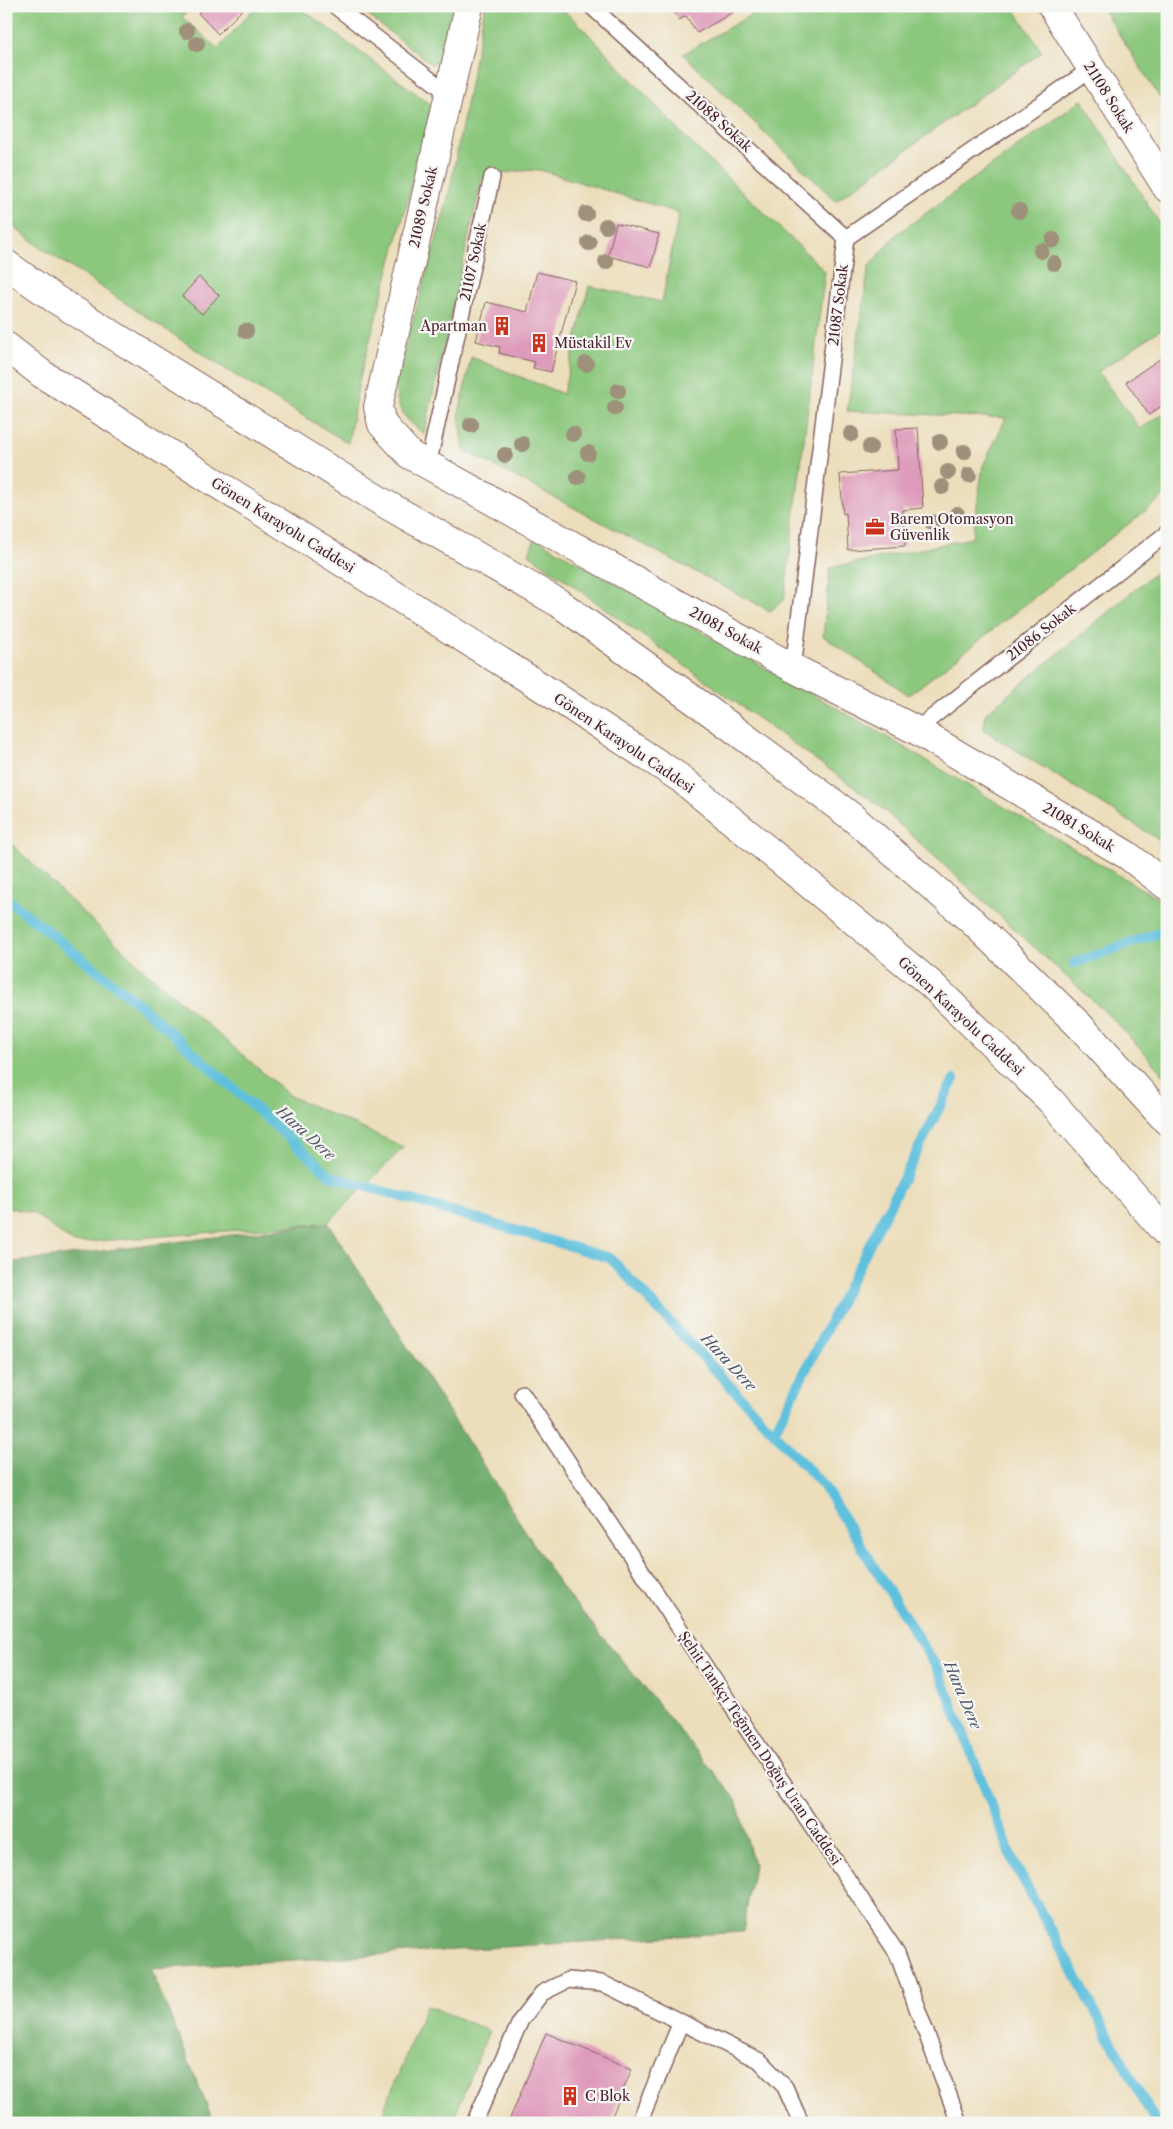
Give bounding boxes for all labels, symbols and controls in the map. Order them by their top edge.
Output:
street label: 21108 Sokak [1080,58,1139,137]
street label: 21088 Sokak [682,86,757,156]
street label: 21089 Sokak [405,164,441,250]
street label: 21107 Sokak [456,220,490,303]
street label: 21087 Sokak [824,262,852,347]
building icon: Apartman [491,315,513,337]
place label: Apartman [420,317,487,335]
building icon: Müstakil Ev [528,332,550,354]
place label: Müstakil Ev [554,334,633,352]
street label: Gönen Karayolu Caddesi [208,473,358,577]
place label: Barem Otomasyon Güvenlik [890,510,1014,544]
office icon: Barem Otomasyon Güvenlik [864,516,886,538]
street label: 21086 Sokak [1003,599,1080,665]
street label: 21081 Sokak [686,603,767,658]
street label: Gönen Karayolu Caddesi [550,689,698,797]
street label: 21081 Sokak [1040,798,1119,856]
street label: Gönen Karayolu Caddesi [894,953,1028,1079]
water label: Hara Dere [272,1101,340,1165]
water label: Hara Dere [697,1328,761,1396]
street label: Şehit Tankçı Teğmen Doğuş Uran Caddesi [675,1628,845,1868]
water label: Hara Dere [940,1657,986,1733]
building icon: C Blok [559,2085,581,2107]
place label: C Blok [585,2087,631,2105]

